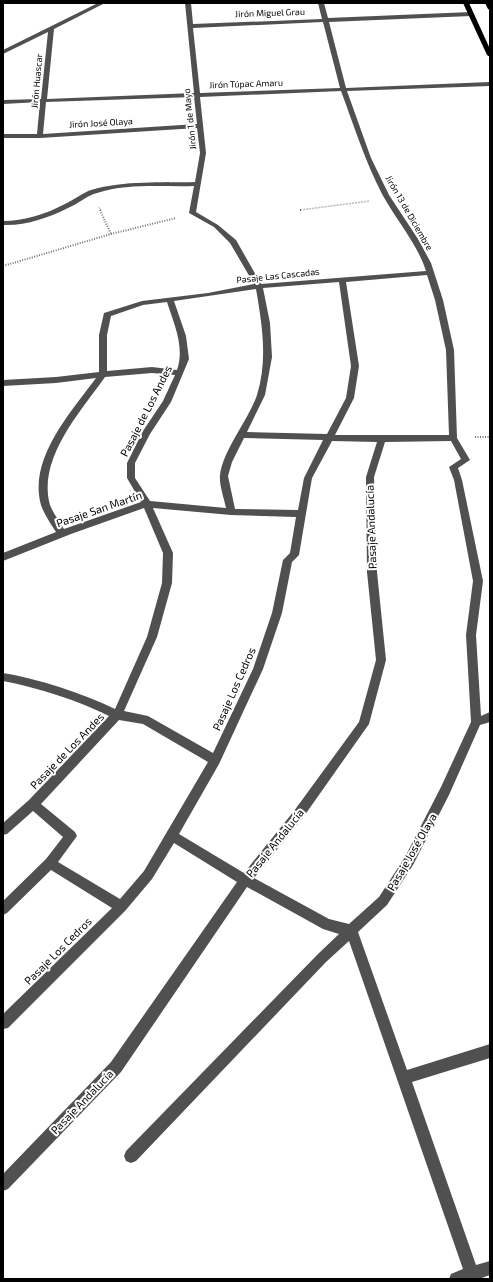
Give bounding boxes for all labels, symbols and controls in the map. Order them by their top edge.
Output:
street label: Jirón Miguel Grau [235,6,305,19]
street label: Jirón Huascar [29,53,44,109]
street label: Jirón Túpac Amaru [209,77,283,90]
street label: Jirón 1 de Mayo [181,88,198,150]
street label: Jirón José Olaya [69,115,133,130]
street label: Jirón 13 de Diciembre [383,173,435,252]
street label: Pasaje Las Cascadas [236,266,321,285]
street label: Pasaje de Los Andes [117,363,175,459]
street label: Pasaje Andalucía [363,485,379,569]
street label: Pasaje San Martín [54,488,144,530]
street label: Pasaje Los Cedros [209,645,259,733]
street label: Pasaje de Los Andes [27,710,107,792]
street label: Pasaje Andalucía [243,806,307,880]
street label: Pasaje José Olaya [384,811,440,893]
street label: Pasaje Los Cedros [21,914,95,988]
street label: Pasaje Andalucía [48,1067,116,1137]

